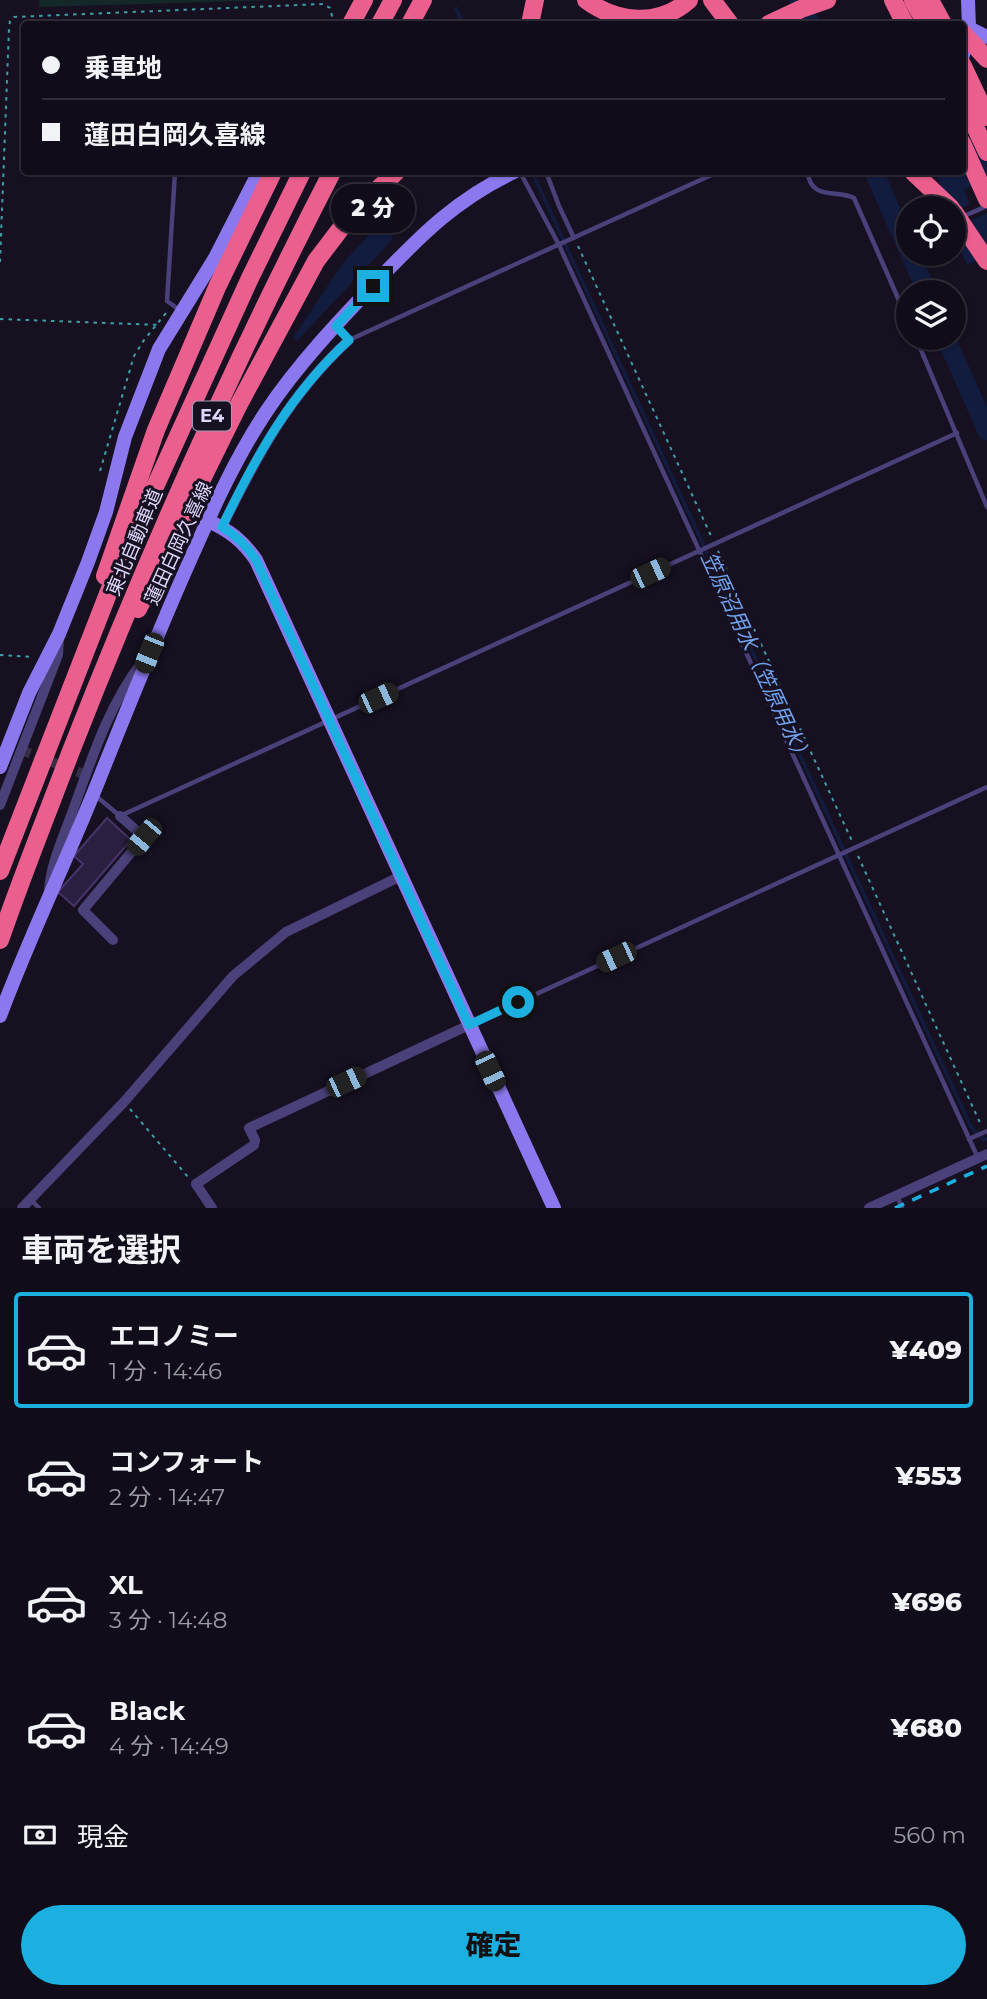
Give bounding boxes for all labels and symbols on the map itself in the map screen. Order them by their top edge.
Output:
callout: 2 分 [331,184,415,233]
route end [357,270,389,302]
road number: E4 [193,402,231,430]
street label: 蓮田白岡久喜線 [140,478,217,608]
street label: 東北自動車道 [102,485,167,599]
water label: 笠原沼用水（笠原用水） [696,548,817,768]
car [627,555,674,591]
car [132,630,167,676]
car [355,680,402,716]
car [123,814,166,860]
car [593,939,640,975]
route start [502,986,534,1018]
car [472,1048,509,1094]
car [323,1064,370,1100]

